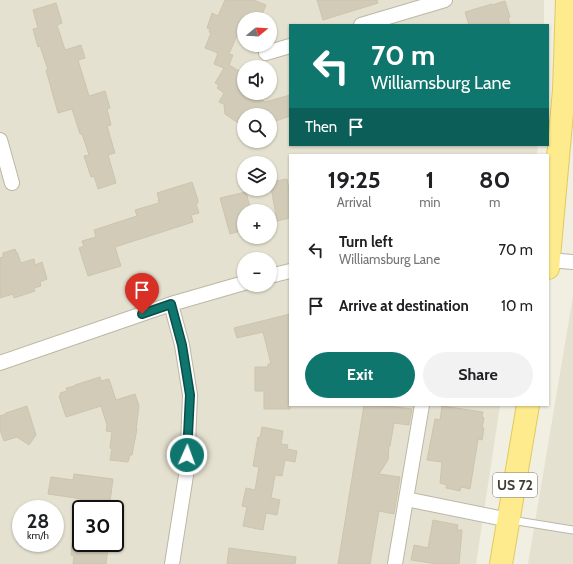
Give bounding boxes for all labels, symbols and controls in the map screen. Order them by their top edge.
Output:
north arrow [237,12,277,52]
map controls [237,12,277,292]
text: 70 m [371,38,435,72]
icon: left [305,40,357,92]
button: sound [237,60,277,100]
text: Williamsburg Lane [371,72,511,94]
button: search [237,108,277,148]
icon: arrive [345,116,367,138]
text: Then [305,118,337,136]
button: layers [237,156,277,196]
text: 19:25 [327,165,381,194]
text: 1 [425,165,434,194]
text: 80 [479,165,511,194]
text: Arrival [337,194,371,210]
text: min [419,194,441,210]
text: m [489,194,500,210]
button: + [237,204,277,244]
text: Turn left [339,233,393,251]
icon: left [305,239,327,261]
text: 70 m [499,241,533,259]
text: Williamsburg Lane [339,251,440,267]
button: − [237,252,277,292]
pin [125,273,159,314]
icon: arrive [131,279,153,301]
icon: arrive [305,295,327,317]
text: Arrive at destination [339,297,469,315]
text: 10 m [501,297,533,315]
button: Exit [305,352,415,398]
button: Share [423,352,533,398]
position arrow [166,434,208,476]
road number: US 72 [493,473,537,497]
speed limit sign: 30 [72,500,124,552]
text: 28 [27,509,49,533]
text: km/h [27,529,49,542]

